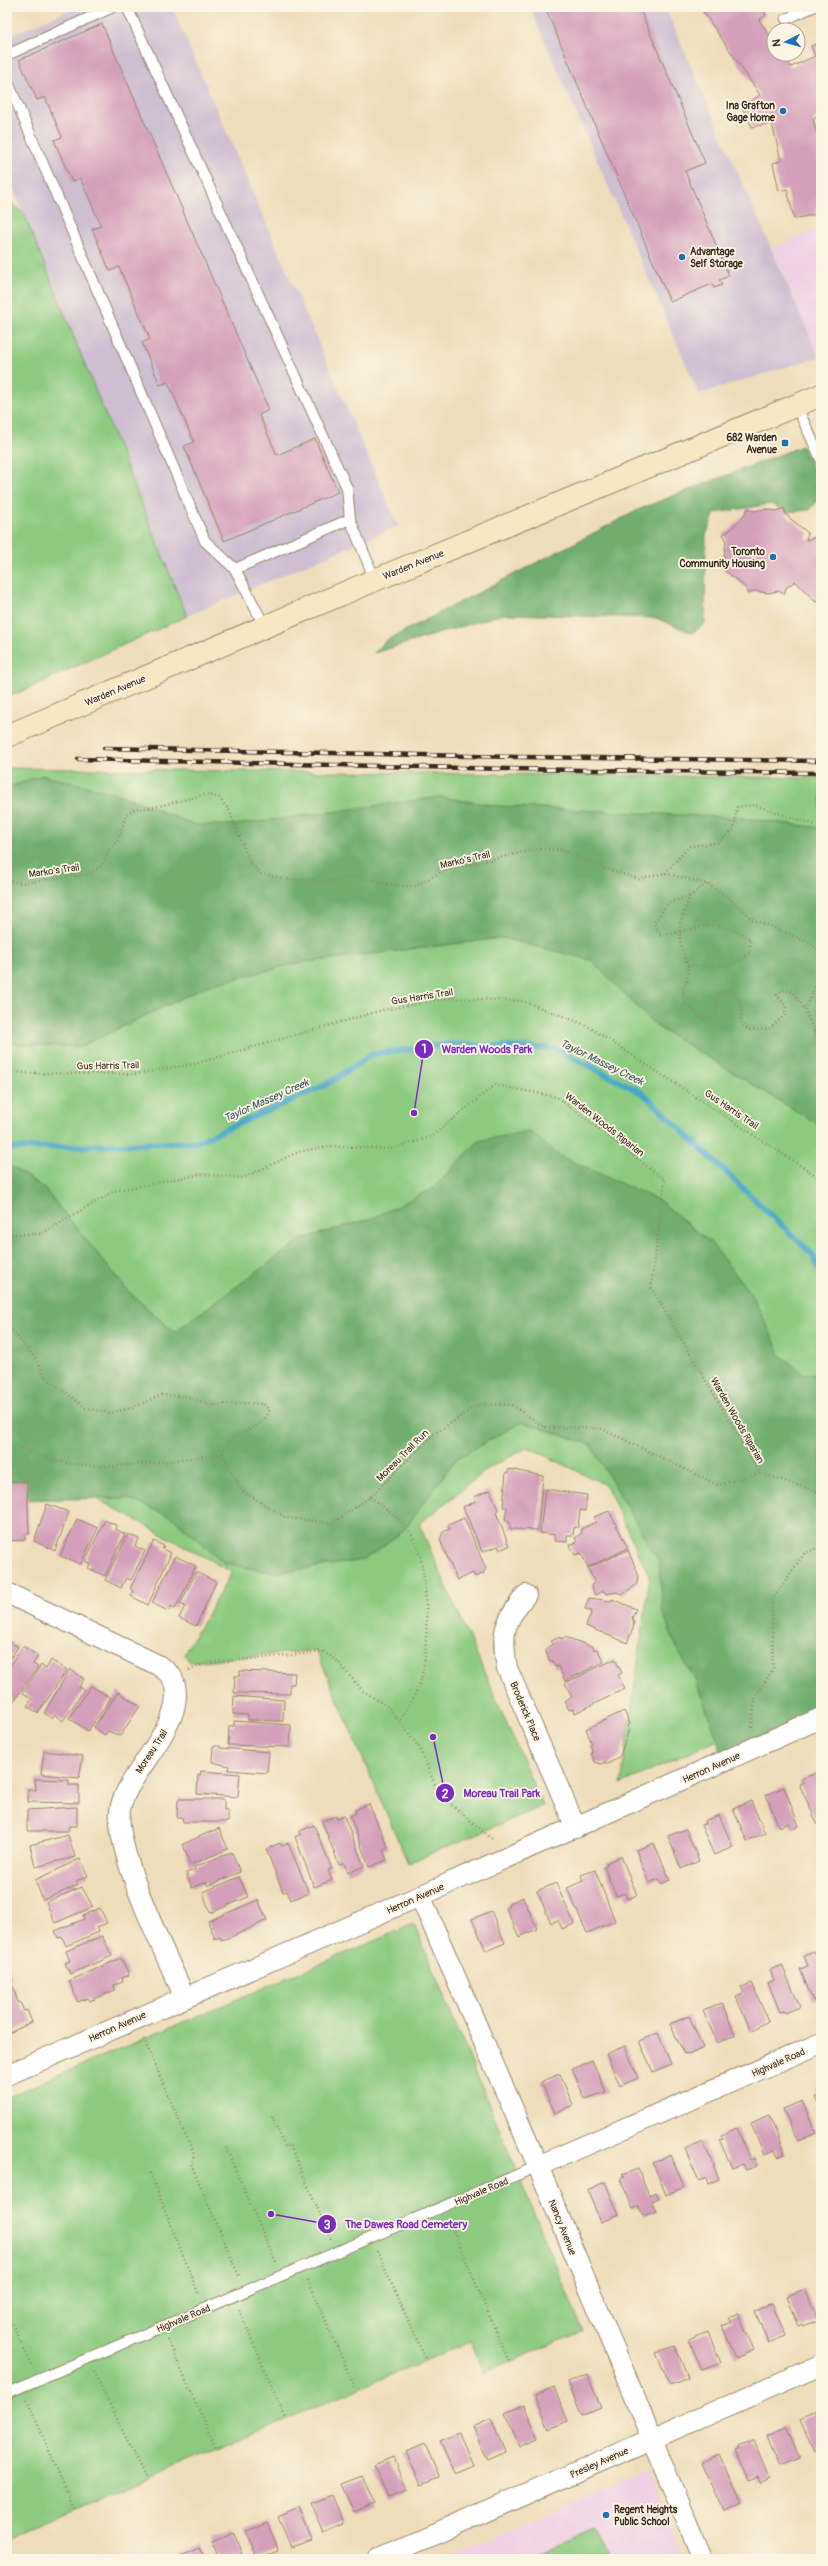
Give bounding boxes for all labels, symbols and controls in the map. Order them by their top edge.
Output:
north arrow [766,22,806,62]
text: N [770,38,783,47]
place label: Ina Grafton Gage Home [726,100,776,124]
marker: Ina Grafton Gage Home [778,106,788,116]
place label: Advantage Self Storage [690,246,744,270]
marker: Advantage Self Storage [677,252,687,262]
place label: 682 Warden Avenue [726,432,778,456]
marker: 682 Warden Avenue [780,438,790,448]
place label: Toronto Community Housing [679,546,766,570]
street label: Warden Avenue [381,547,446,583]
marker: Toronto Community Housing [768,552,778,562]
street label: Warden Avenue [83,673,148,709]
street label: Marko's Trail [439,848,492,872]
street label: Marko's Trail [28,861,80,880]
street label: Gus Harris Trail [390,986,454,1008]
callout: Warden Woods Park [414,1037,541,1060]
water label: Taylor Massey Creek [558,1037,647,1089]
text: 1 [422,1042,426,1057]
text: Warden Woods Park [442,1043,533,1056]
street label: Gus Harris Trail [77,1059,139,1073]
water label: Taylor Massey Creek [222,1075,312,1125]
street label: Gus Harris Trail [702,1087,761,1132]
street label: Warden Woods Riparian [562,1090,647,1160]
street label: Warden Woods Riparian [708,1375,767,1466]
street label: Moreau Trail Run [374,1427,432,1484]
street label: Broderick Place [507,1680,543,1743]
street label: Moreau Trail [133,1727,171,1776]
street label: Herron Avenue [681,1750,742,1786]
callout: Moreau Trail Park [435,1782,548,1805]
text: 2 [442,1787,449,1802]
text: Moreau Trail Park [464,1787,541,1800]
street label: Herron Avenue [385,1881,446,1917]
street label: Herron Avenue [87,2009,148,2045]
street label: Highvale Road [750,2046,807,2080]
street label: Highvale Road [453,2175,510,2209]
street label: Nancy Avenue [545,2198,579,2257]
callout: The Dawes Road Cemetery [317,2213,475,2236]
text: 3 [324,2218,331,2233]
text: The Dawes Road Cemetery [344,2218,467,2231]
street label: Highvale Road [155,2302,212,2336]
street label: Presley Avenue [568,2445,630,2481]
place label: Regent Heights Public School [614,2504,678,2528]
marker: Regent Heights Public School [601,2510,611,2520]

